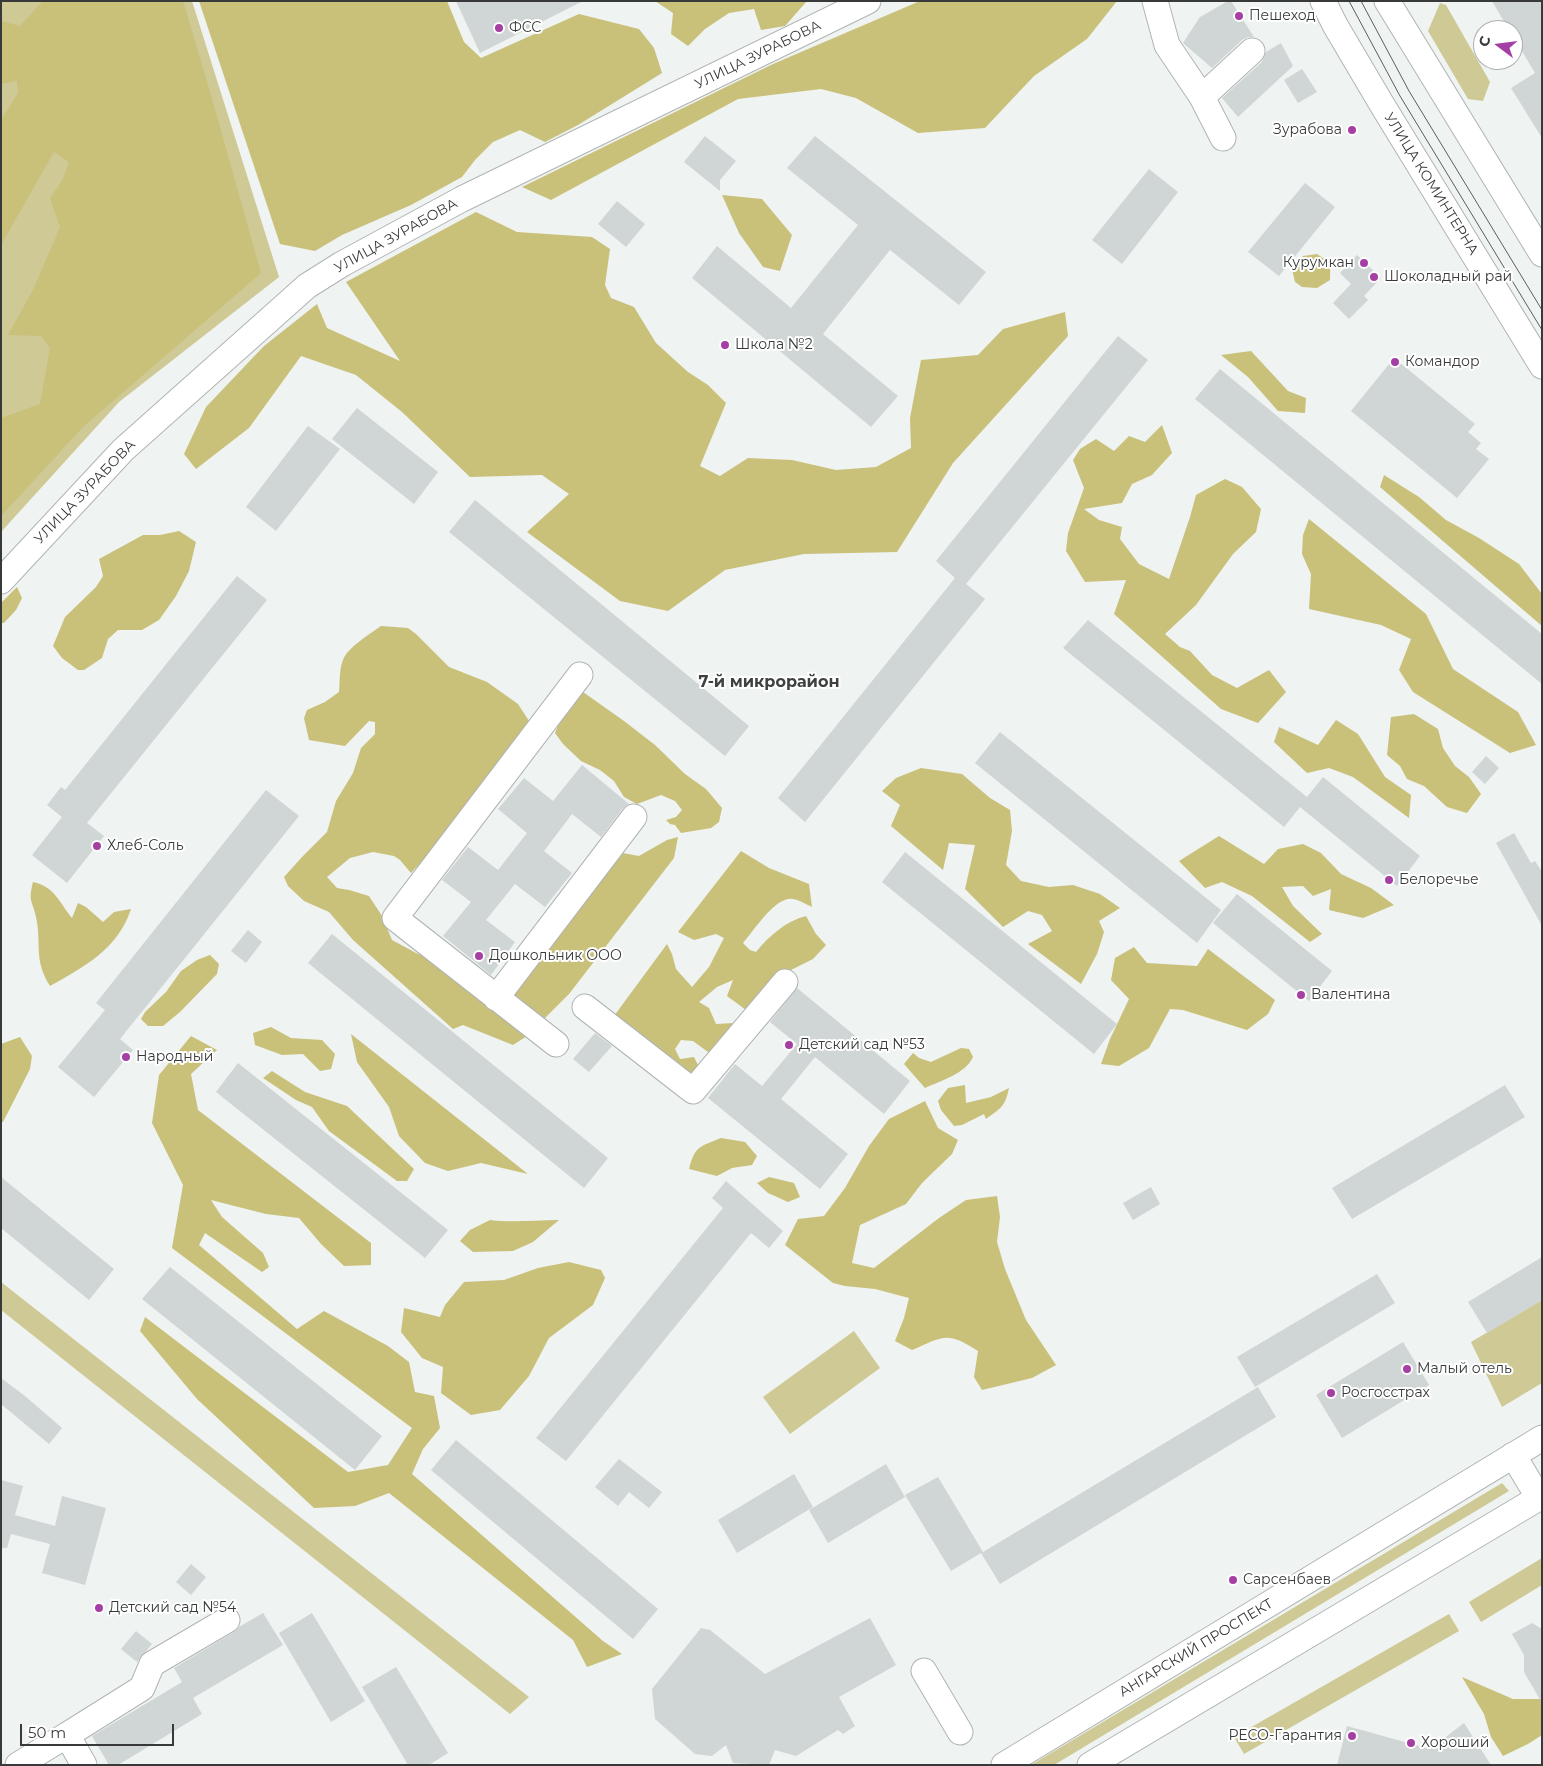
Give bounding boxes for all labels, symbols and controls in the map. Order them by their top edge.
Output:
place label: Пешеход [1249,8,1316,24]
marker: Пешеход [1233,10,1245,22]
street label: УЛИЦА ЗУРАБОВА [692,17,824,93]
place label: ФСС [509,20,541,36]
north arrow [1473,20,1523,70]
marker: ФСС [493,22,505,34]
text: С [1474,34,1494,49]
street label: УЛИЦА КОМИНТЕРНА [1380,110,1482,258]
place label: Зурабова [1273,122,1342,138]
marker: Зурабова [1346,124,1358,136]
street label: УЛИЦА ЗУРАБОВА [332,195,460,277]
place label: Курумкан [1283,255,1354,271]
marker: Курумкан [1358,257,1370,269]
place label: Шоколадный рай [1384,269,1512,285]
marker: Шоколадный рай [1368,271,1380,283]
place label: Школа №2 [735,337,813,353]
marker: Школа №2 [719,339,731,351]
place label: Командор [1405,354,1480,370]
marker: Командор [1389,356,1401,368]
street label: УЛИЦА ЗУРАБОВА [31,437,139,547]
district label: 7-й микрорайон [699,672,839,692]
place label: Хлеб-Соль [107,838,184,854]
marker: Хлеб-Соль [91,840,103,852]
place label: Белоречье [1399,872,1479,888]
marker: Белоречье [1383,874,1395,886]
place label: Дошкольник ООО [489,948,622,964]
marker: Дошкольник ООО [473,950,485,962]
place label: Валентина [1311,987,1390,1003]
marker: Валентина [1295,989,1307,1001]
place label: Детский сад №53 [799,1037,925,1053]
marker: Детский сад №53 [783,1039,795,1051]
place label: Народный [136,1049,213,1065]
marker: Народный [120,1051,132,1063]
place label: Малый отель [1417,1361,1512,1377]
marker: Малый отель [1401,1363,1413,1375]
place label: Росгосстрах [1341,1385,1430,1401]
marker: Росгосстрах [1325,1387,1337,1399]
place label: Сарсенбаев [1243,1572,1331,1588]
marker: Сарсенбаев [1227,1574,1239,1586]
street label: АНГАРСКИЙ ПРОСПЕКТ [1116,1595,1276,1701]
place label: Детский сад №54 [109,1600,236,1616]
marker: Детский сад №54 [93,1602,105,1614]
scale bar [22,1714,176,1746]
text: 50 m [28,1723,66,1742]
place label: РЕСО-Гарантия [1228,1728,1342,1744]
marker: РЕСО-Гарантия [1346,1730,1358,1742]
place label: Хороший [1421,1735,1489,1751]
marker: Хороший [1405,1737,1417,1749]

